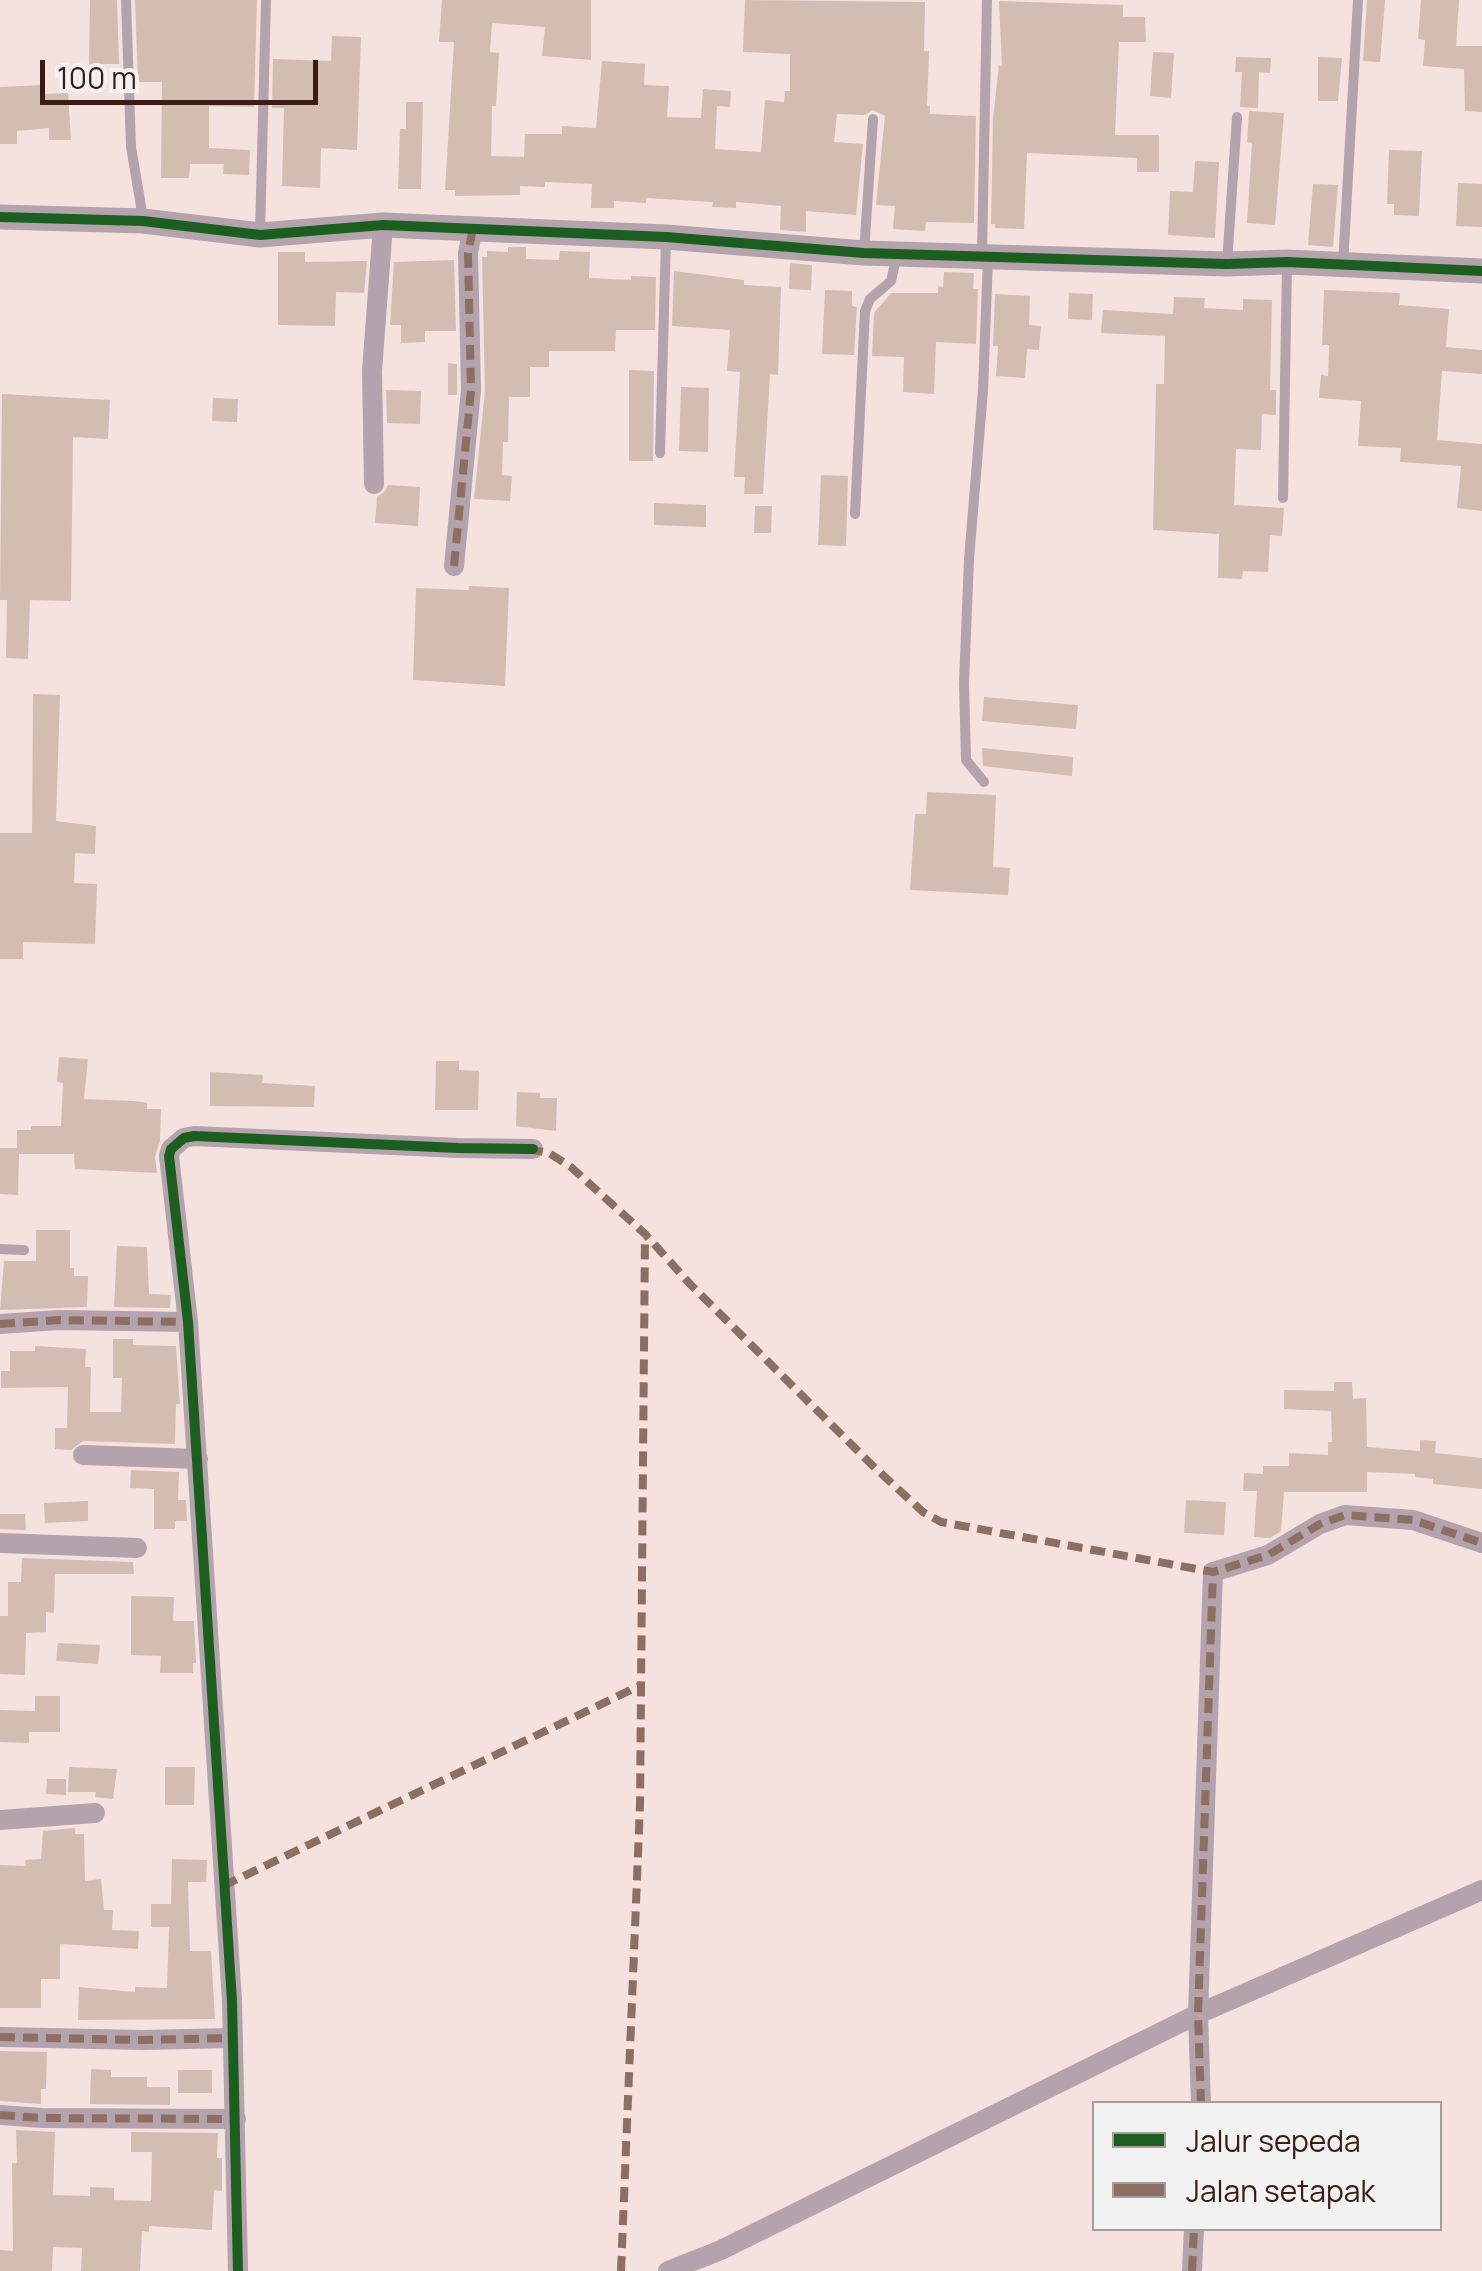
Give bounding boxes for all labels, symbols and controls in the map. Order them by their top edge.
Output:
scale bar [45,40,322,102]
text: 100 m [57,57,137,98]
legend [1092,2101,1442,2231]
text: Jalur sepeda [1186,2120,1361,2161]
text: Jalan setapak [1186,2170,1375,2211]

